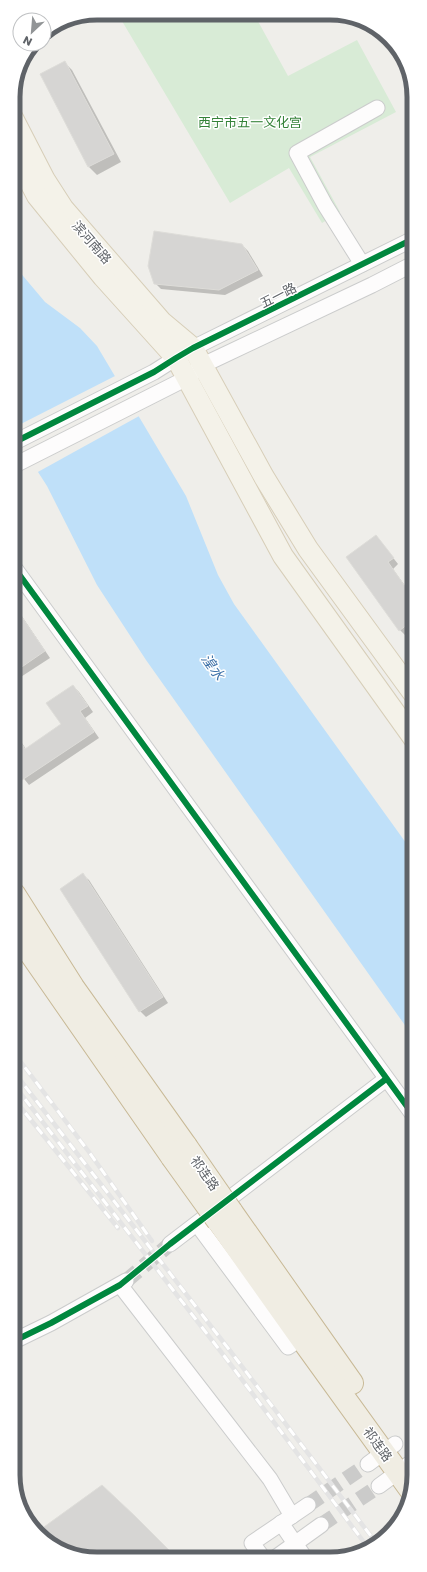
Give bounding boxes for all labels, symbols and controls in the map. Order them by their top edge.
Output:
north arrow [12,12,52,52]
text: N [20,32,35,50]
park label: 西宁市五一文化宫 [198,113,302,132]
street label: 滨河南路 [67,216,116,268]
street label: 五一路 [257,278,300,313]
water label: 湟水 [197,650,230,685]
street label: 祁连路 [186,1152,224,1195]
street label: 祁连路 [358,1423,397,1466]

